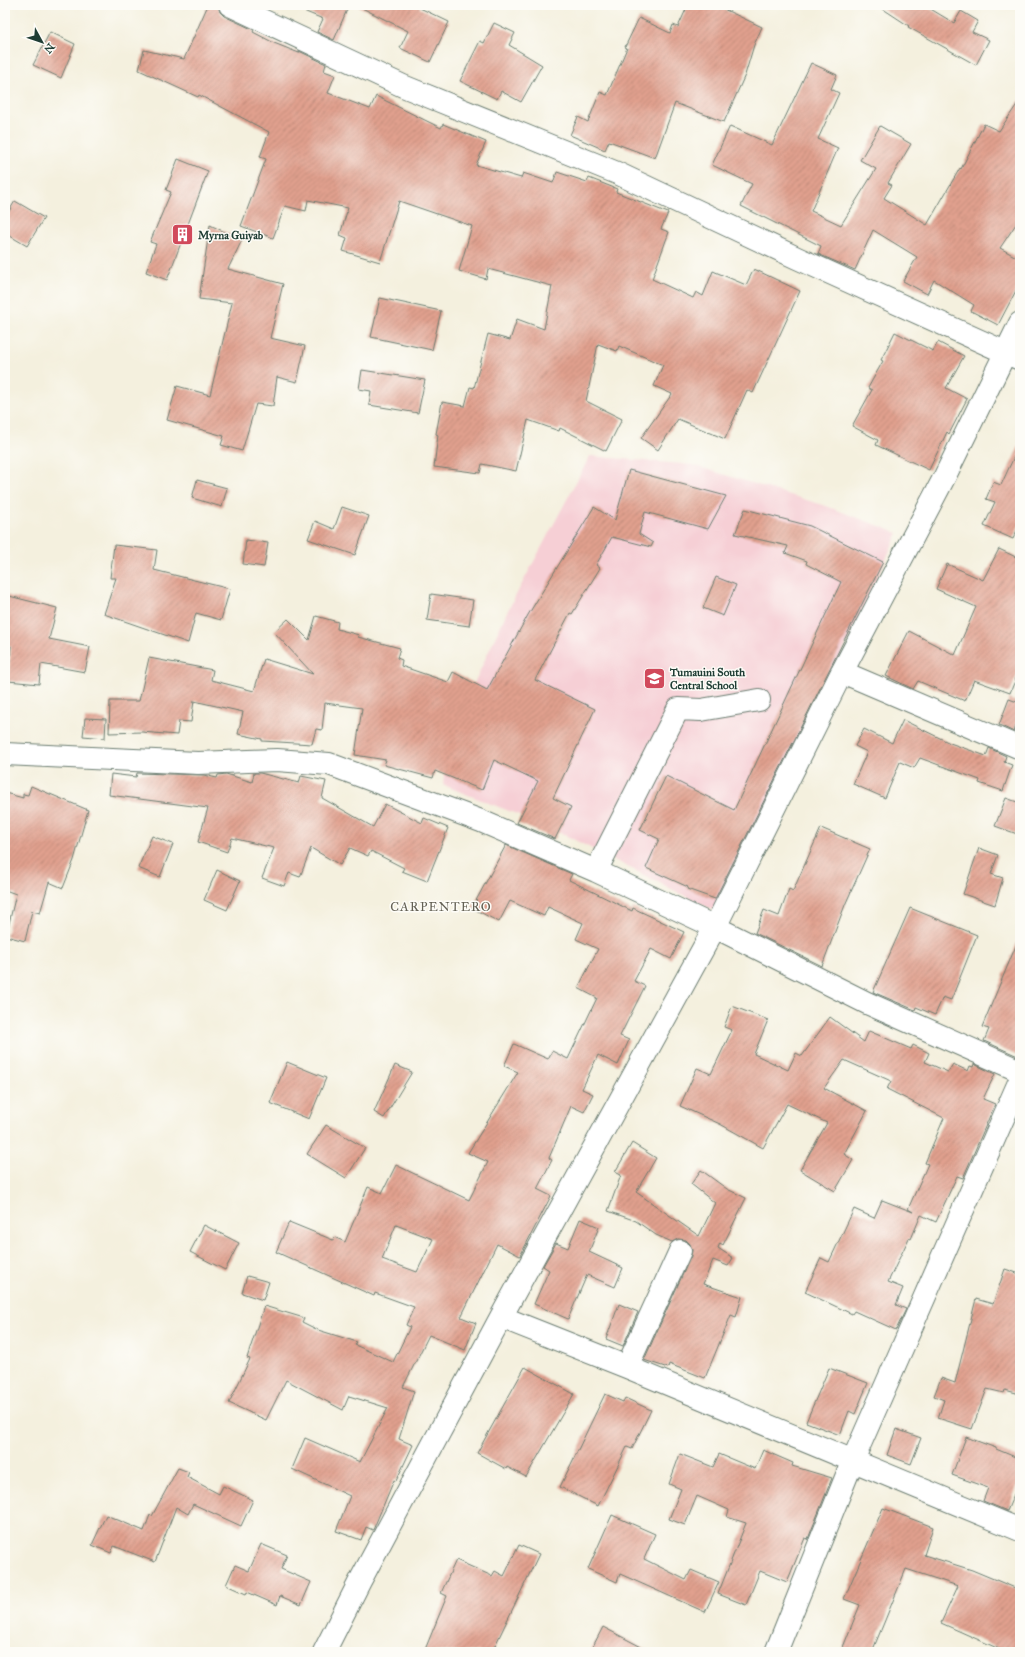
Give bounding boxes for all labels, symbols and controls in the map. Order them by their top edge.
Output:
north arrow [22,22,62,62]
text: N [41,40,57,56]
building icon: Myrna Guiyab [169,222,195,248]
place label: Myrna Guiyab [198,229,264,243]
school or university icon: Tumauini South Central School [641,665,667,691]
place label: Tumauini South Central School [669,666,746,692]
district label: CARPENTERO [390,899,492,915]

